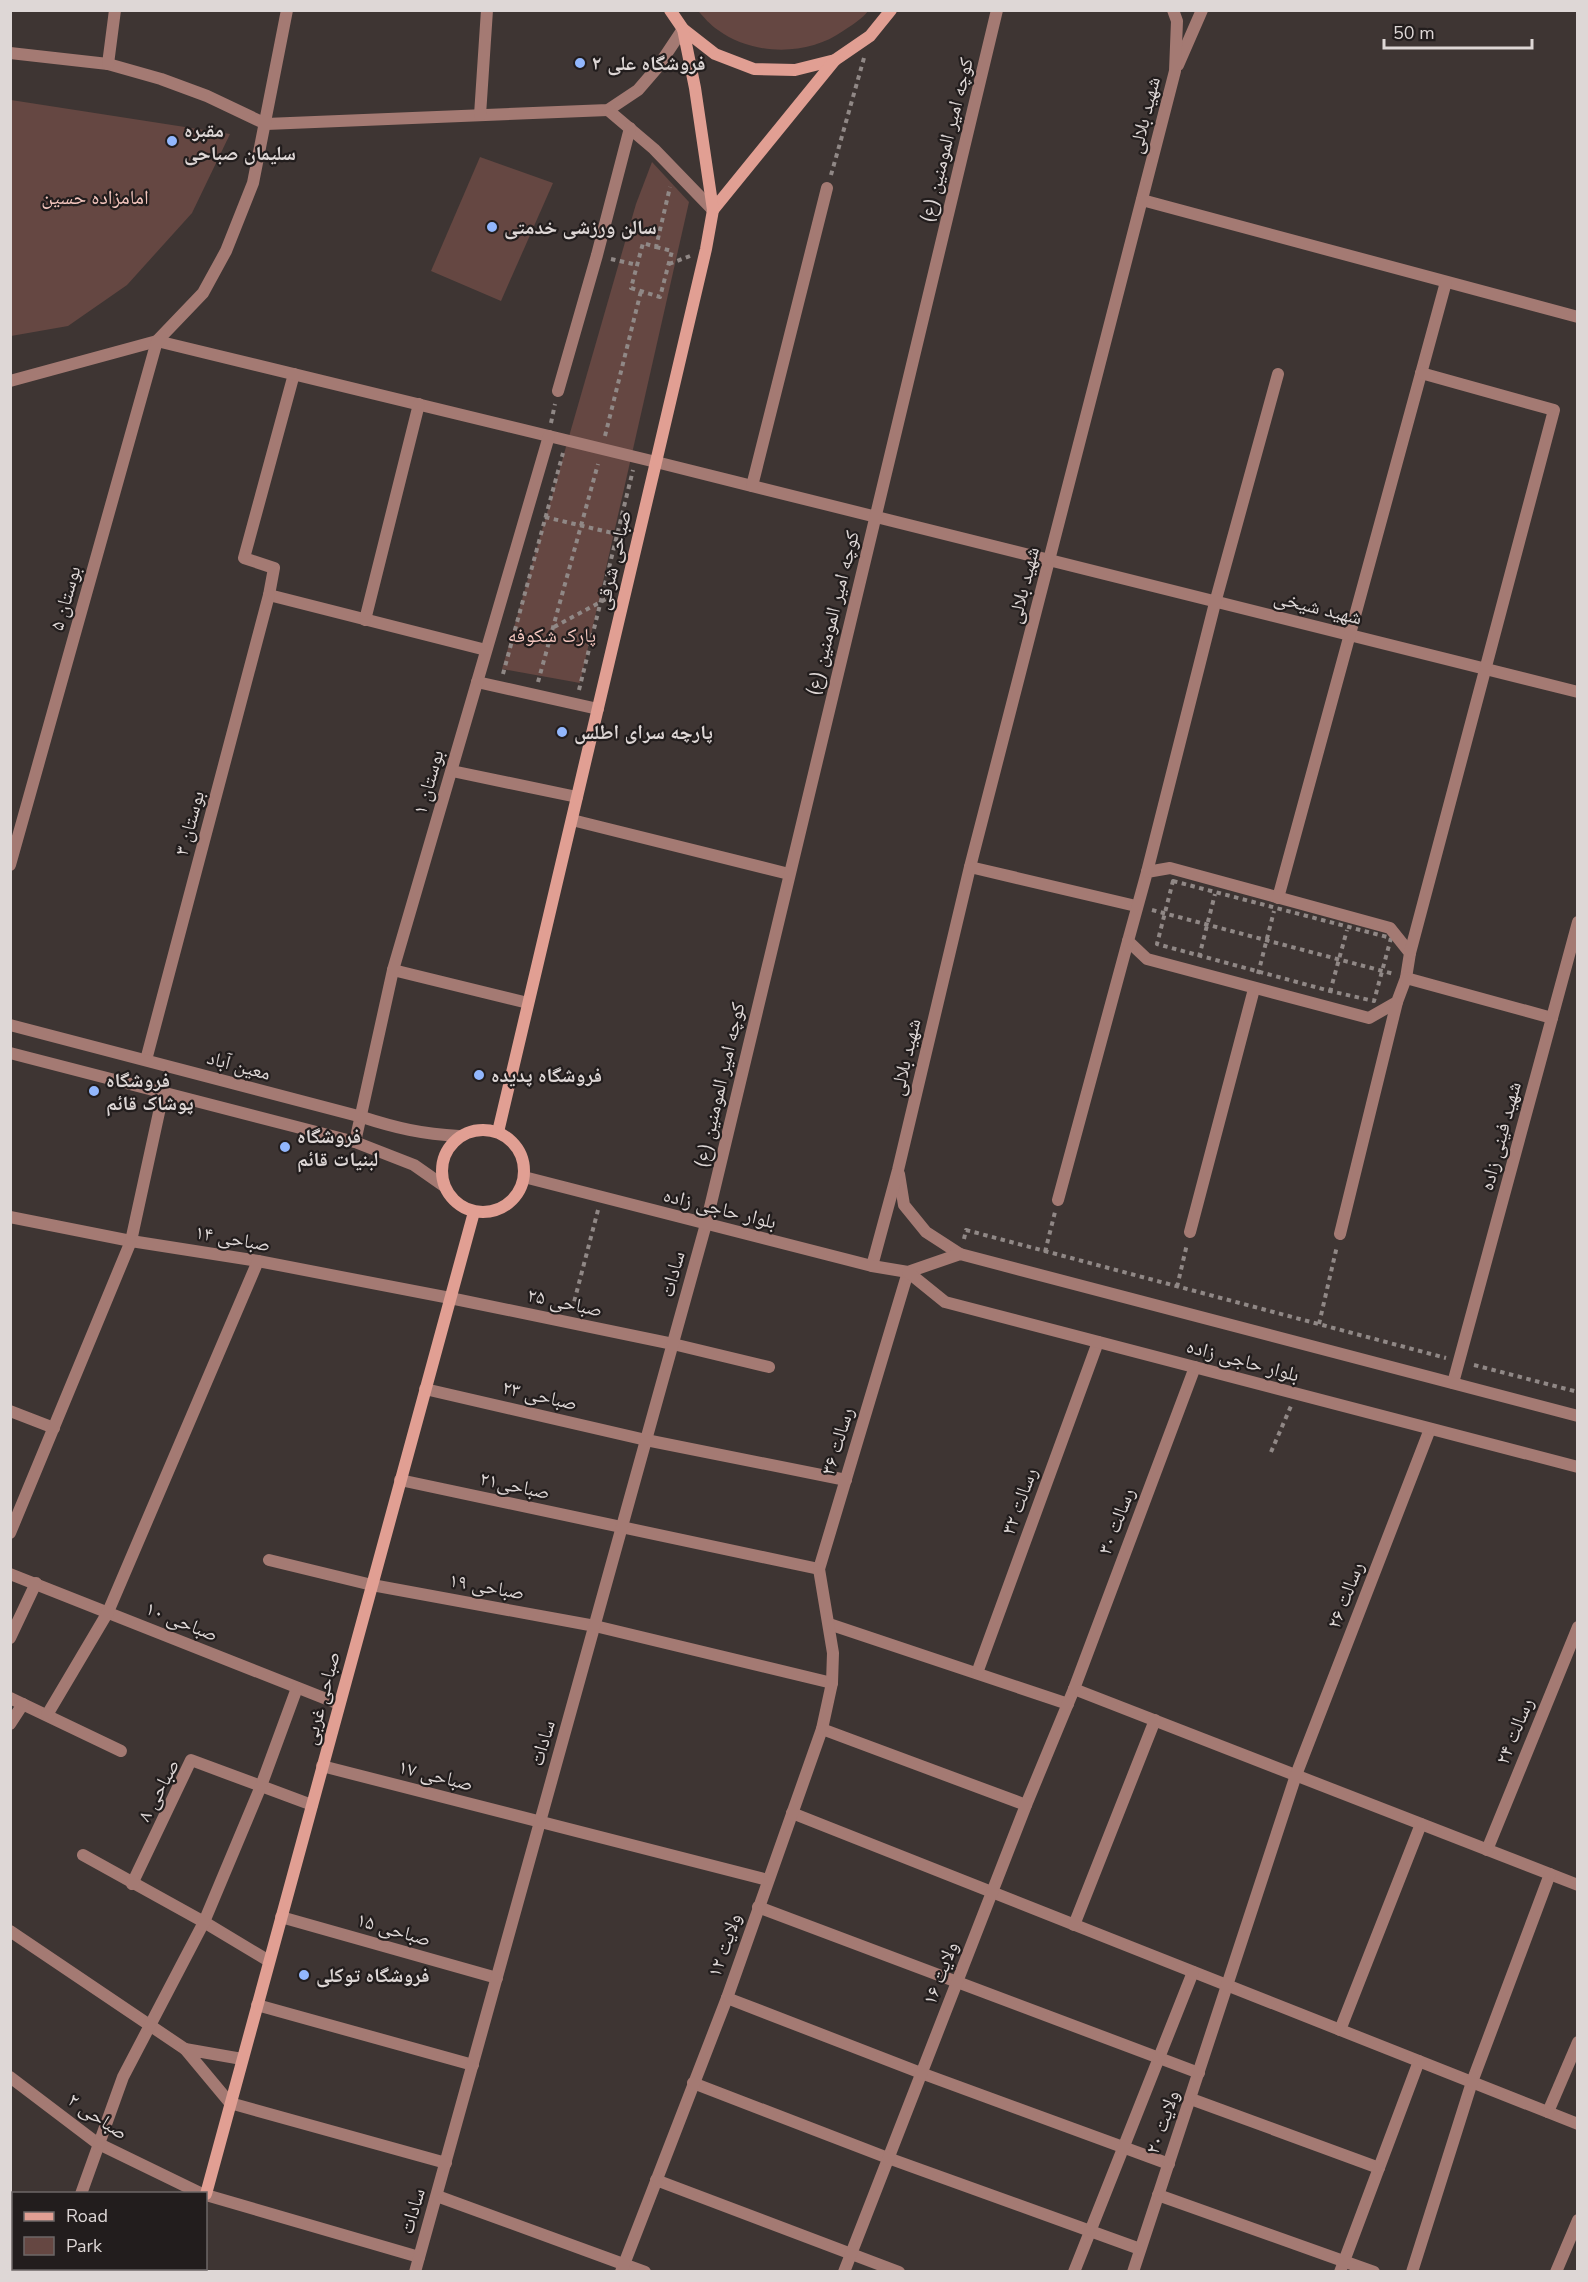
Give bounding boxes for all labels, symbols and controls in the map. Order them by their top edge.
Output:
scale bar [1384,12,1532,50]
text: 50 m [1393,21,1435,45]
place label: فروشگاه علی ۲ [592,50,706,77]
street label: کوچه امیر المومنین (ع) [913,55,980,225]
marker: فروشگاه علی ۲ [573,56,587,70]
street label: شهید بلالی [1122,74,1167,156]
place label: مقبره سلیمان صباحی [184,117,296,167]
marker: مقبره سلیمان صباحی [165,134,179,148]
park label: امامزاده حسین [41,184,149,211]
place label: سالن ورزشی خدمتی [504,214,657,241]
marker: سالن ورزشی خدمتی [485,220,499,234]
street label: صباحی شرقی [589,508,638,613]
street label: کوچه امیر المومنین (ع) [799,528,866,698]
street label: شهید بلالی [1001,544,1046,626]
street label: بوستان ۵ [43,563,88,634]
street label: شهید شیخی [1271,583,1365,631]
park label: پارک شکوفه [508,622,596,649]
place label: پارچه سرای اطلس [574,719,713,746]
marker: پارچه سرای اطلس [555,725,569,739]
street label: بوستان ۱ [406,747,451,818]
street label: بوستان ۳ [168,788,211,859]
street label: کوچه امیر المومنین (ع) [687,1000,752,1171]
street label: شهید بلالی [884,1016,927,1098]
street label: معین آباد [204,1044,274,1087]
place label: فروشگاه پدیده [491,1062,602,1089]
place label: فروشگاه پوشاک قائم [106,1067,194,1117]
marker: فروشگاه پدیده [472,1068,486,1082]
street label: شهید فینی زاده [1473,1079,1528,1194]
marker: فروشگاه پوشاک قائم [87,1084,101,1098]
place label: فروشگاه لبنیات قائم [297,1123,378,1173]
marker: فروشگاه لبنیات قائم [278,1140,292,1154]
street label: بلوار حاجی زاده [660,1181,779,1236]
street label: صباحی ۱۴ [193,1219,273,1258]
street label: سادات [653,1248,692,1300]
street label: صباحی ۲۵ [525,1281,605,1324]
street label: بلوار حاجی زاده [1184,1332,1302,1388]
street label: صباحی ۲۳ [500,1374,580,1417]
street label: رسالت ۳۶ [814,1404,861,1478]
street label: رسالت ۳۲ [995,1464,1044,1539]
street label: صباحی۲۱ [477,1465,552,1506]
street label: رسالت ۳۰ [1091,1484,1142,1559]
street label: رسالت ۲۶ [1320,1558,1371,1633]
street label: صباحی ۱۹ [447,1567,527,1606]
street label: صباحی ۱۰ [141,1595,222,1648]
street label: صباحی غربی [296,1648,347,1748]
street label: رسالت ۲۴ [1489,1694,1540,1769]
street label: سادات [523,1717,562,1769]
street label: صباحی ۱۷ [396,1753,476,1798]
street label: صباحی ۸ [131,1754,186,1826]
street label: صباحی ۱۵ [354,1906,434,1953]
street label: ولایت ۱۲ [701,1910,748,1981]
street label: ولایت ۱۶ [916,1938,965,2009]
place label: فروشگاه توکلی [316,1962,430,1989]
marker: فروشگاه توکلی [297,1968,311,1982]
street label: صباحی ۲ [62,2086,133,2146]
street label: ولایت ۲۰ [1139,2087,1186,2158]
street label: سادات [393,2185,432,2237]
legend [12,2192,207,2270]
text: Road [66,2204,108,2228]
text: Park [66,2234,103,2258]

